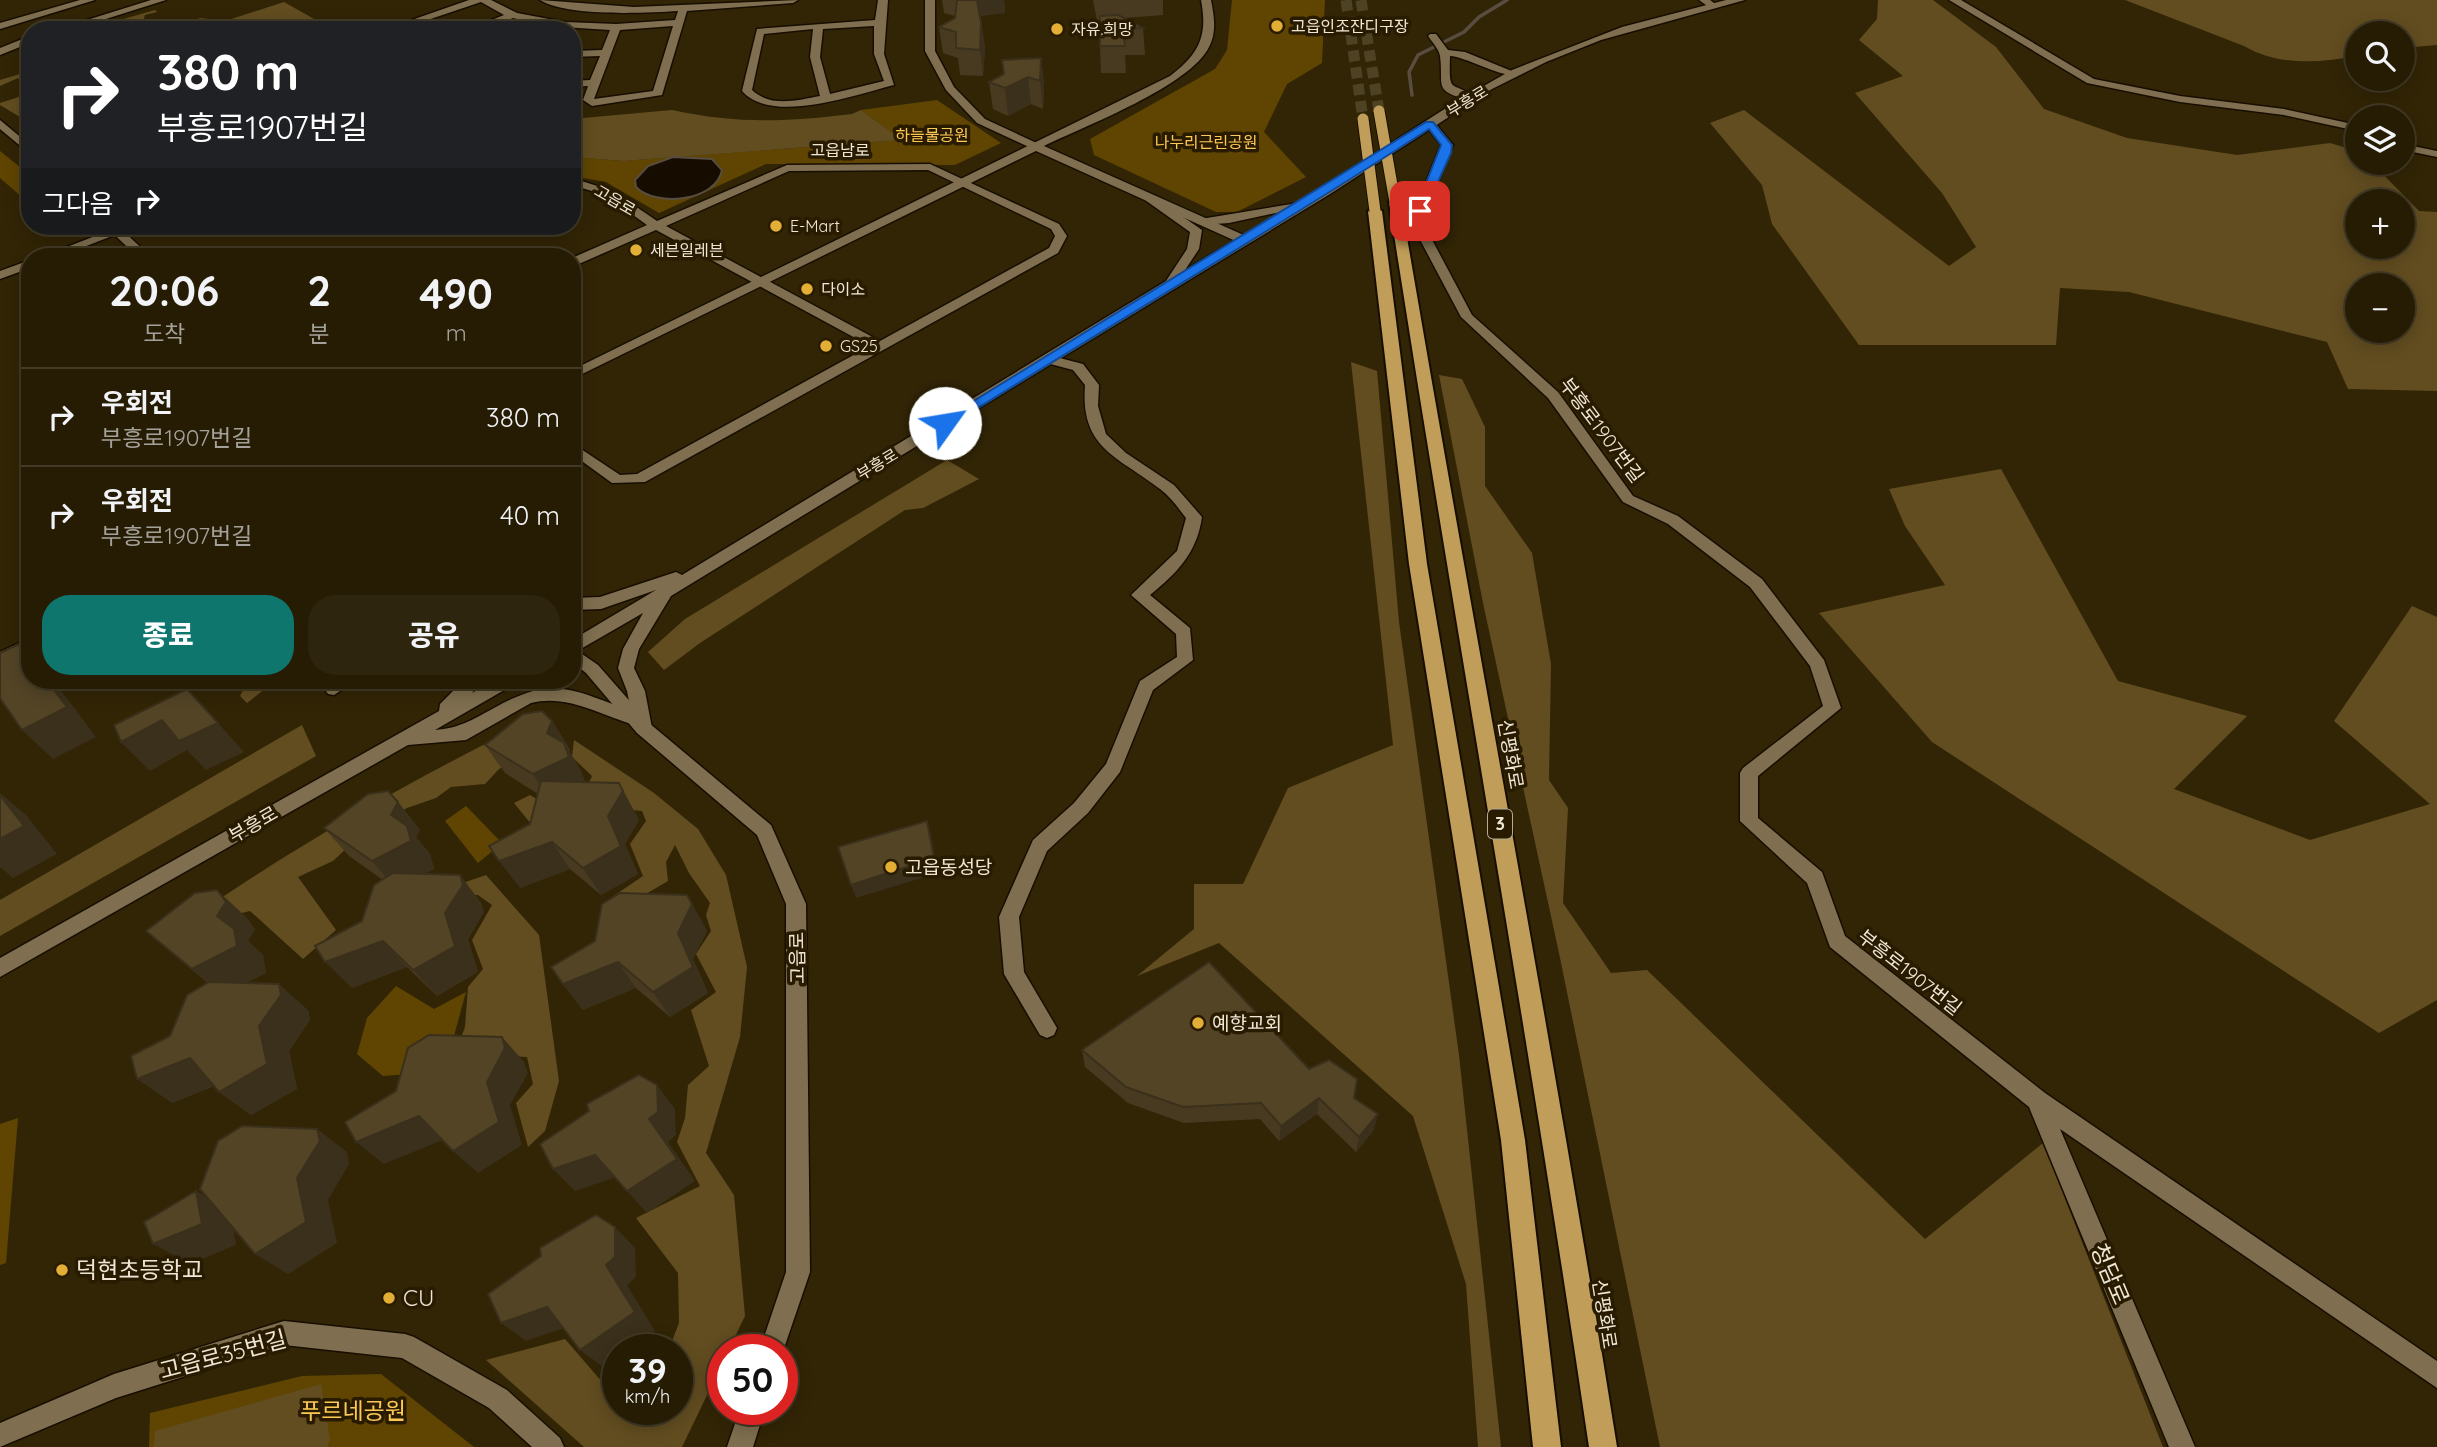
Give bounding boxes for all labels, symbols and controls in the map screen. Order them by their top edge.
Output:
place label: 고읍인조잔디구장 [1291,16,1409,36]
marker: 고읍인조잔디구장 [1269,18,1285,34]
place label: 자유.희망 [1071,19,1133,39]
marker: 자유.희망 [1049,21,1065,37]
map controls [2345,21,2415,343]
button: search [2345,21,2415,91]
text: 380 m [157,41,299,102]
icon: right [42,49,133,140]
street label: 부흥로 [1443,81,1491,121]
button: layers [2345,105,2415,175]
text: 부흥로1907번길 [157,107,368,147]
park label: 하늘물공원 [895,125,969,145]
park label: 나누리근린공원 [1154,132,1258,152]
street label: 고읍남로 [811,140,870,160]
street label: 고읍로 [591,180,639,220]
pin [1390,181,1450,241]
icon: right [128,182,166,220]
text: 그다음 [42,187,114,220]
button: + [2345,189,2415,259]
icon: arrive [1401,192,1439,230]
place label: E-Mart [790,216,840,236]
marker: E-Mart [768,218,784,234]
place label: 세븐일레븐 [650,240,724,260]
marker: 세븐일레븐 [628,242,644,258]
text: 20:06 [109,264,219,317]
text: 2 [307,264,331,317]
text: 490 [419,267,493,320]
button: − [2345,273,2415,343]
place label: 다이소 [821,279,865,299]
marker: 다이소 [799,281,815,297]
text: m [446,318,467,347]
text: 도착 [143,319,185,348]
text: 분 [309,319,330,348]
place label: GS25 [840,336,878,356]
marker: GS25 [818,338,834,354]
street label: 부흥로1907번길 [1555,373,1649,487]
text: 우회전 [101,386,173,419]
position arrow [908,386,982,460]
icon: right [42,398,80,436]
text: 380 m [486,401,560,434]
text: 부흥로1907번길 [101,423,252,452]
street label: 부흥로 [853,444,901,484]
text: 우회전 [101,484,173,517]
icon: right [42,496,80,534]
text: 40 m [500,499,560,532]
text: 부흥로1907번길 [101,521,252,550]
button: 종료 [42,595,294,675]
button: 공유 [308,595,560,675]
street label: 신평화로 [1493,717,1529,791]
street label: 부흥로 [224,800,282,848]
road number: 3 [1488,810,1512,838]
place label: 고읍동성당 [905,855,992,879]
marker: 고읍동성당 [883,859,899,875]
street label: 부흥로1907번길 [1853,924,1967,1020]
street label: 고읍로 [785,932,809,984]
place label: 예향교회 [1212,1011,1282,1035]
marker: 예향교회 [1190,1015,1206,1031]
street label: 청담로 [2085,1239,2136,1309]
place label: 덕현초등학교 [76,1255,203,1284]
marker: 덕현초등학교 [54,1262,70,1278]
street label: 신평화로 [1588,1278,1622,1350]
place label: CU [403,1283,434,1312]
marker: CU [381,1290,397,1306]
street label: 고읍로35번길 [156,1324,290,1385]
speed limit sign: 50 [707,1334,798,1425]
text: 39 [628,1348,667,1392]
text: km/h [625,1385,670,1408]
park label: 푸르네공원 [300,1396,406,1425]

